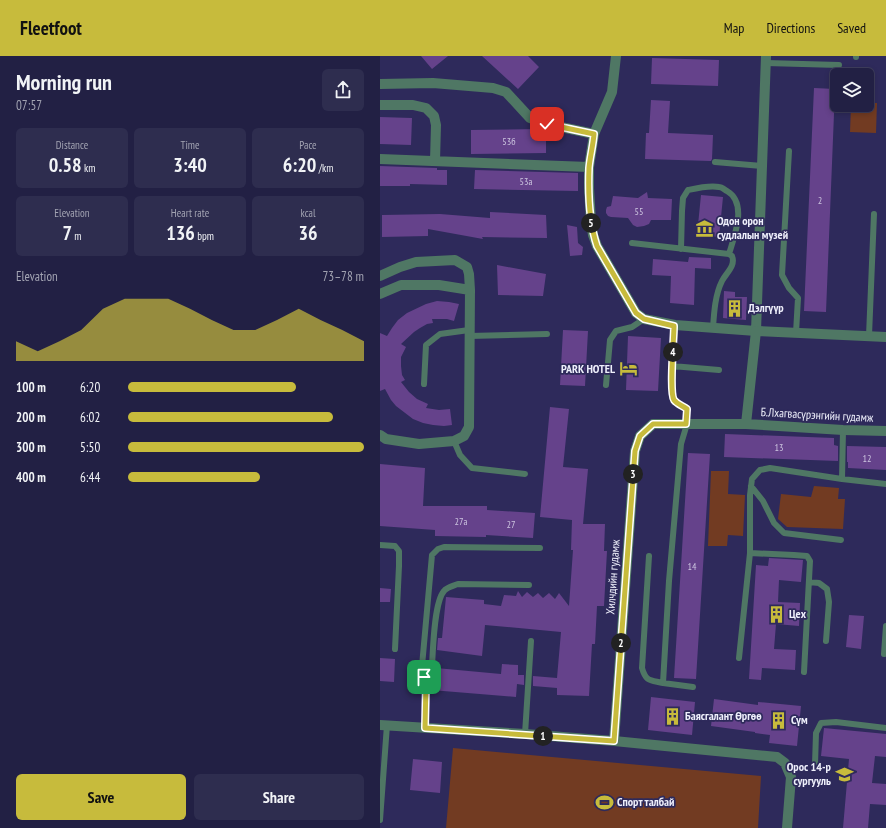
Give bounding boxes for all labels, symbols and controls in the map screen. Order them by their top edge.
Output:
text: Fleetfoot [20,16,82,40]
text: Map [724,19,744,37]
text: Directions [766,19,815,37]
text: Saved [837,19,866,37]
text: Morning run [16,68,112,96]
map controls [830,68,874,112]
button: layers [830,68,874,112]
button: share [322,69,364,111]
text: 07:57 [16,97,42,114]
pin [530,107,564,141]
icon: check [536,113,558,135]
house number: 53б [502,135,516,148]
text: Distance [56,138,88,152]
text: Time [180,138,200,152]
text: Pace [299,138,317,152]
text: 0.58 [49,152,82,178]
text: 3:40 [173,152,207,178]
text: 6:20 [283,152,316,178]
text: km [82,161,95,175]
text: /km [316,161,333,175]
house number: 53a [520,175,533,188]
house number: 2 [818,194,822,207]
house number: 55 [635,205,644,218]
text: Elevation [54,206,90,220]
text: Heart rate [171,206,209,220]
text: kcal [300,206,316,220]
pin: 5 [581,213,601,233]
place label: Одон орон судлалын музей [717,213,788,242]
text: 5 [588,216,594,230]
museum icon: Одон орон судлалын музей [694,218,714,238]
text: 7 [62,220,72,246]
text: 136 [166,220,195,246]
text: 36 [298,220,318,246]
text: m [72,229,82,243]
text: bpm [195,229,214,243]
text: Elevation [16,268,58,285]
text: 73–78 m [322,268,364,285]
building icon: Дэлгүүр [725,298,745,318]
place label: Дэлгүүр [748,300,784,315]
pin: 4 [663,342,683,362]
text: 4 [670,345,676,359]
hotel icon: PARK HOTEL [618,359,638,379]
place label: PARK HOTEL [561,361,615,376]
text: 100 m [16,379,46,396]
text: 6:20 [80,379,100,396]
street label: Б.Лхагвасүрэнгийн гудамж [760,404,874,425]
text: 200 m [16,409,46,426]
text: 6:02 [80,409,100,426]
text: 300 m [16,439,46,456]
text: 5:50 [80,439,100,456]
house number: 13 [775,441,784,454]
house number: 12 [863,452,872,465]
pin: 3 [623,464,643,484]
text: 3 [630,467,636,481]
text: 400 m [16,469,46,486]
text: 6:44 [80,469,100,486]
house number: 27a [455,515,467,528]
house number: 27 [507,518,516,531]
street label: Хилчдийн гудамж [602,538,623,615]
house number: 14 [688,560,697,573]
building icon: Цех [766,604,786,624]
place label: Цех [789,606,807,621]
pin: 2 [611,633,631,653]
text: 2 [618,636,624,650]
pin [407,660,441,694]
icon: arrive [413,666,435,688]
building icon: Баясгалант Өргөө [662,706,682,726]
place label: Баясгалант Өргөө [685,708,762,723]
building icon: Сүм [768,710,788,730]
place label: Сүм [791,712,808,727]
pin: 1 [533,726,553,746]
text: 1 [540,729,546,743]
place label: Орос 14-р сургууль [787,759,832,788]
school or university icon: Орос 14-р сургууль [834,764,854,784]
button: Save [16,774,186,820]
button: Share [194,774,364,820]
sports icon: Спорт талбай [594,792,614,812]
place label: Спорт талбай [617,794,674,809]

